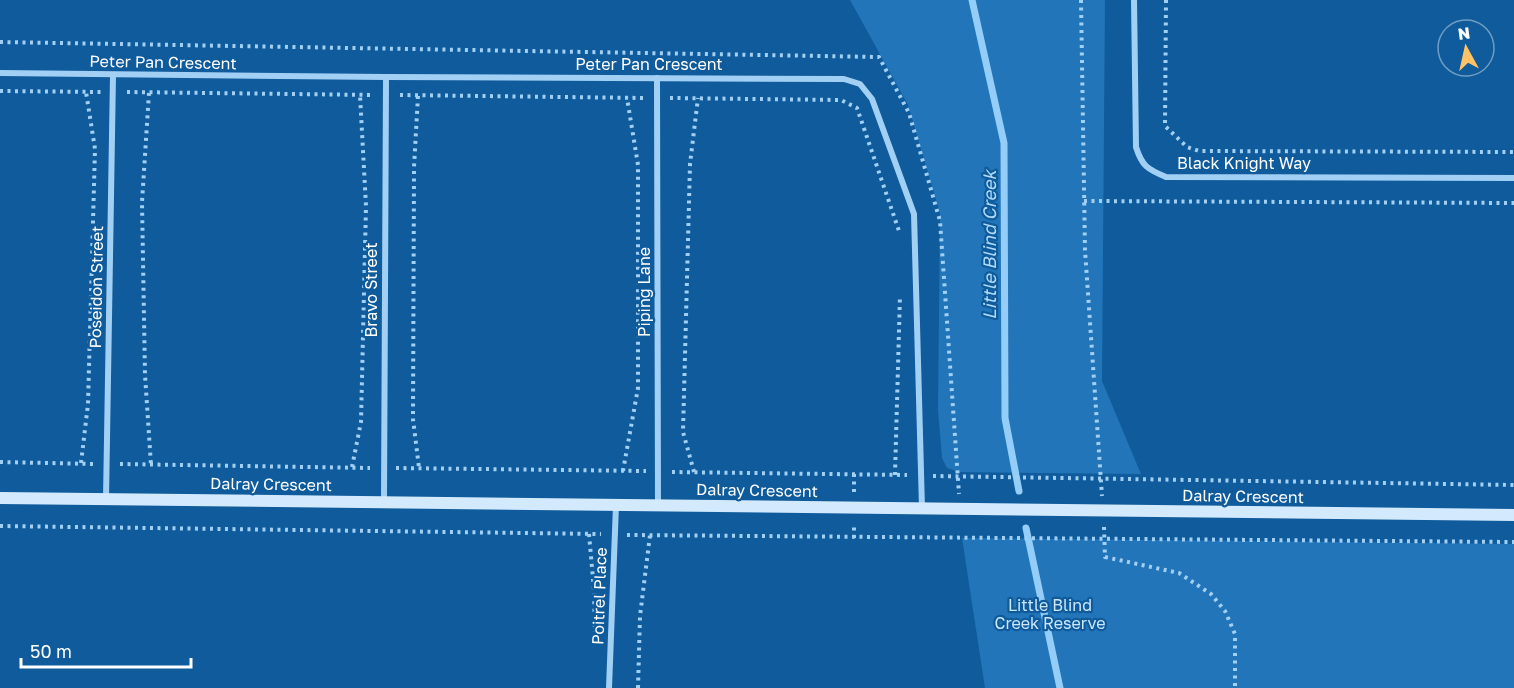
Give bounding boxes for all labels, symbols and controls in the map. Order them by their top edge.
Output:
north arrow [1436,18,1496,78]
text: N [1456,22,1471,44]
street label: Peter Pan Crescent [89,51,237,73]
street label: Peter Pan Crescent [575,54,723,74]
street label: Black Knight Way [1177,153,1311,173]
water label: Little Blind Creek [978,169,1000,320]
street label: Poseidon Street [85,226,107,348]
street label: Bravo Street [361,242,381,338]
street label: Piping Lane [634,247,654,337]
street label: Dalray Crescent [210,473,332,495]
street label: Dalray Crescent [696,479,818,501]
street label: Dalray Crescent [1182,485,1304,507]
street label: Poitrel Place [587,547,611,645]
park label: Little Blind Creek Reserve [995,595,1105,633]
scale bar [21,631,190,669]
text: 50 m [30,640,72,662]

